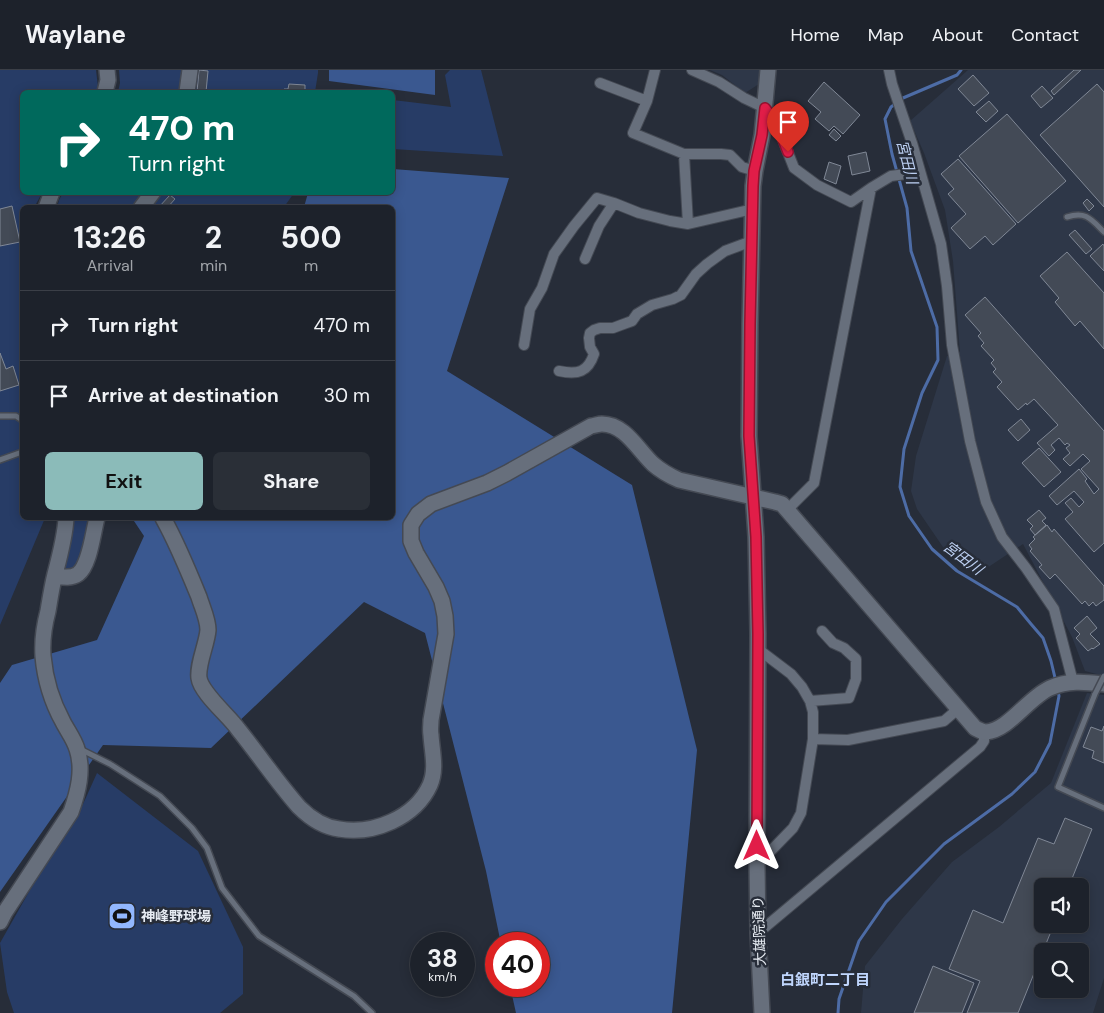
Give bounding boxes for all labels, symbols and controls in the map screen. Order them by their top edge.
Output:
text: Waylane [25,19,126,50]
text: Home [790,23,840,47]
text: Map [868,23,904,47]
text: About [932,23,983,47]
text: Contact [1011,23,1079,47]
pin [767,101,809,152]
text: 470 m [128,105,235,151]
icon: arrive [774,108,802,136]
icon: right [45,110,110,175]
water label: 宮田川 [892,138,923,188]
text: Turn right [128,149,225,178]
text: 13:26 [73,218,146,257]
text: 2 [205,218,222,257]
text: 500 [281,218,342,257]
text: Arrival [87,255,133,276]
text: min [200,255,227,276]
text: m [304,255,318,276]
icon: right [45,312,73,340]
text: Turn right [88,313,178,338]
text: 470 m [314,313,370,338]
icon: arrive [45,382,73,410]
text: Arrive at destination [88,383,279,408]
text: 30 m [324,383,370,408]
button: Exit [45,452,203,510]
button: Share [213,452,370,510]
water label: 宮田川 [939,536,989,581]
position arrow [730,819,782,871]
map controls [1034,878,1089,998]
button: sound [1034,878,1089,933]
street label: 大雄院通り [749,896,769,966]
sports icon: 神峰野球場 [107,901,137,931]
place label: 神峰野球場 [141,907,211,925]
speed limit sign: 40 [485,932,550,997]
text: 38 [427,942,458,975]
button: search [1034,943,1089,998]
text: km/h [428,969,457,985]
district label: 白銀町二丁目 [780,970,870,990]

